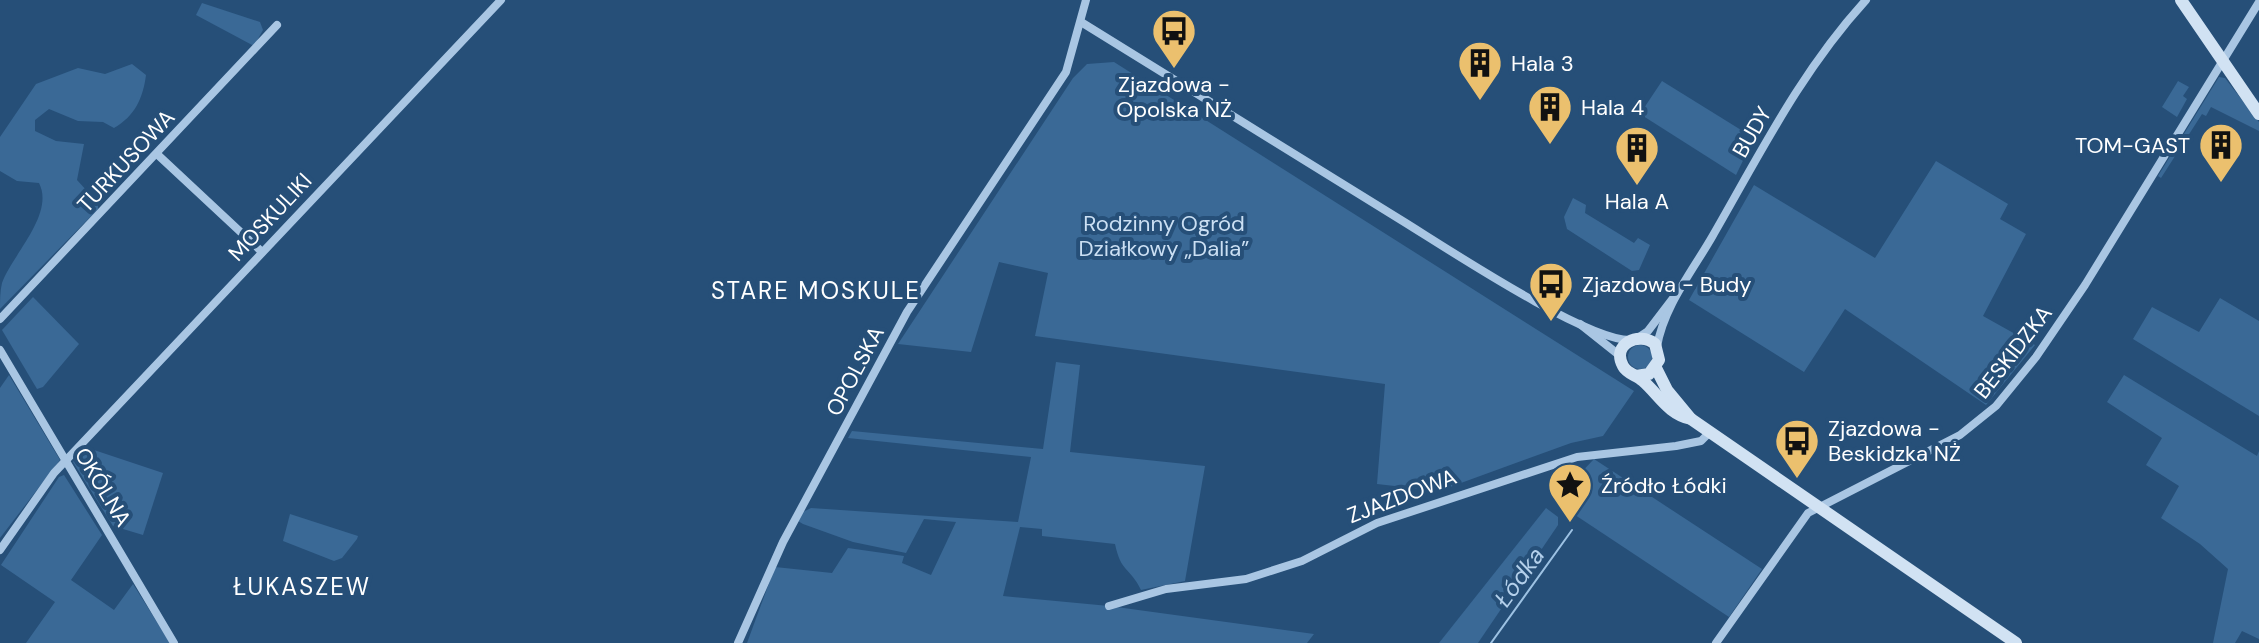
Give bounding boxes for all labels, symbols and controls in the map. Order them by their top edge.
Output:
bus stop icon: Zjazdowa - Opolska NŻ [1150,7,1198,70]
building icon: Hala 3 [1456,39,1504,102]
place label: Hala 3 [1511,49,1574,78]
place label: Zjazdowa - Opolska NŻ [1116,70,1232,124]
building icon: Hala 4 [1526,83,1574,146]
place label: Hala 4 [1581,93,1644,122]
street label: BUDY [1726,101,1778,163]
street label: TURKUSOWA [71,103,181,219]
building icon: TOM-GAST [2197,121,2245,184]
building icon: Hala A [1613,124,1661,187]
place label: TOM-GAST [2075,131,2190,160]
street label: MOSKULIKI [222,167,318,267]
place label: Hala A [1605,187,1669,216]
park label: Rodzinny Ogród Działkowy „Dalia” [1079,209,1249,263]
bus stop icon: Zjazdowa - Budy [1527,260,1575,323]
place label: Zjazdowa - Budy [1582,270,1752,299]
district label: STARE MOSKULE [711,275,921,306]
street label: BESKIDZKA [1967,299,2059,405]
street label: OPOLSKA [819,321,891,421]
place label: Zjazdowa - Beskidzka NŻ [1828,414,1961,468]
bus stop icon: Zjazdowa - Beskidzka NŻ [1773,417,1821,480]
street label: OKÓLNA [68,442,138,532]
place icon: Źródło Łódki [1546,461,1594,524]
street label: ZJAZDOWA [1343,462,1461,530]
place label: Źródło Łódki [1601,471,1727,500]
water label: Łódka [1487,541,1551,613]
district label: ŁUKASZEW [233,571,371,602]

